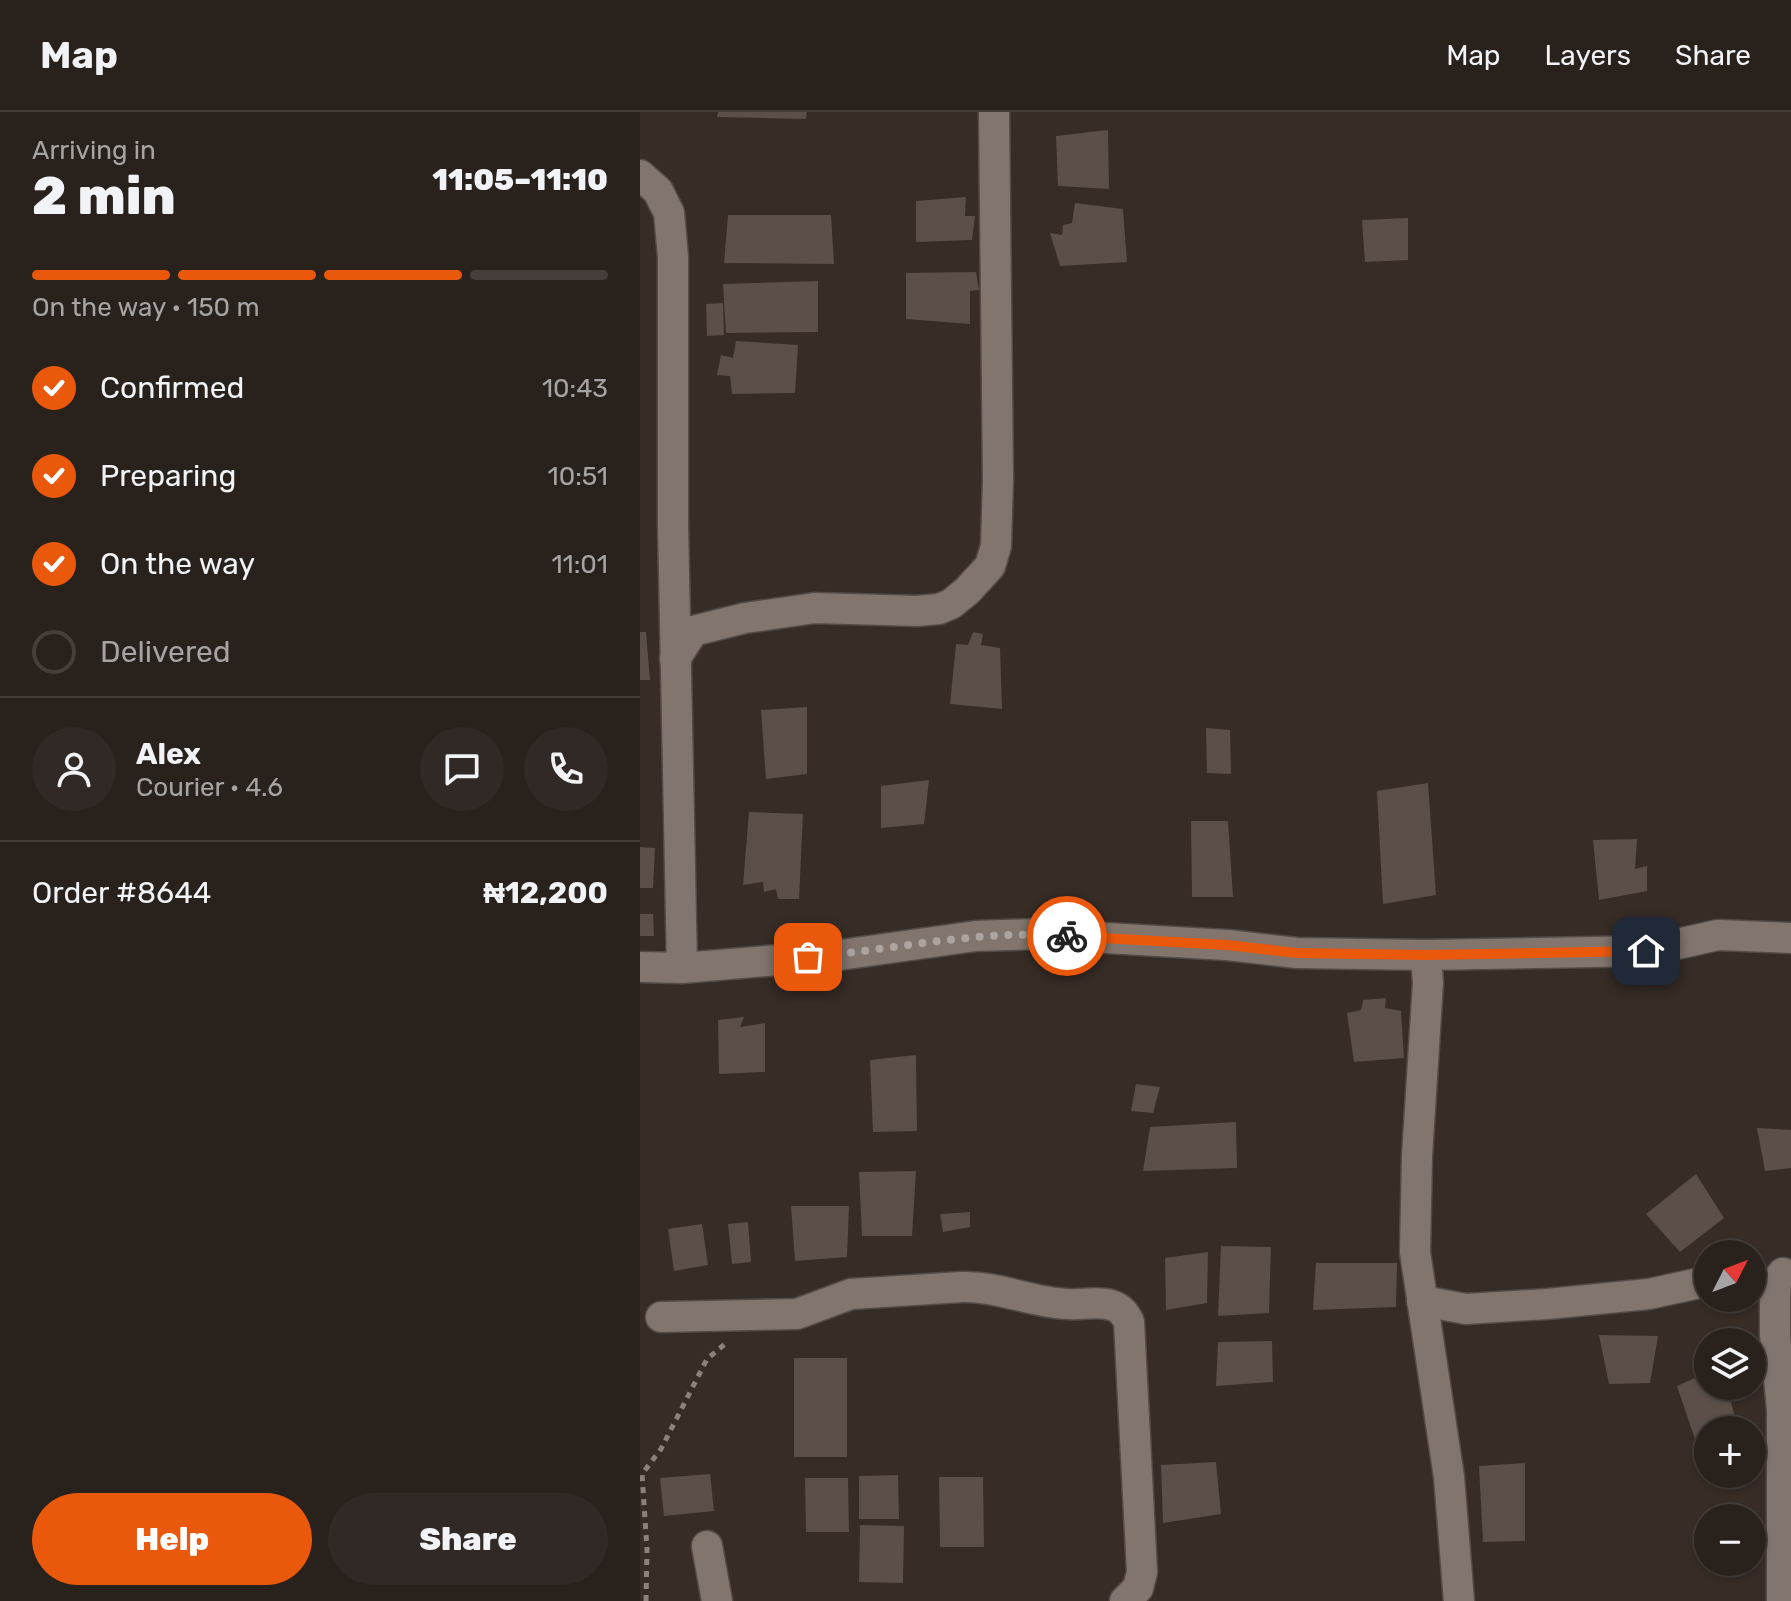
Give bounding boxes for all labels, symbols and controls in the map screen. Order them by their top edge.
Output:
text: Map [40,32,118,78]
text: Map [1446,39,1501,72]
text: Layers [1545,39,1631,72]
text: Share [1675,39,1751,72]
text: Arriving in [32,135,156,166]
text: 11:05–11:10 [432,162,608,198]
text: 2 min [32,165,176,227]
text: On the way · 150 m [32,292,260,323]
icon: check [32,366,76,410]
text: Confirmed [100,370,244,406]
text: 10:43 [542,373,608,404]
icon: check [32,454,76,498]
text: Preparing [100,458,236,494]
text: 10:51 [548,461,608,492]
icon: check [32,542,76,586]
text: On the way [100,546,255,582]
text: 11:01 [551,549,608,580]
text: Delivered [100,634,231,670]
button: person [32,727,116,811]
button: chat [420,727,504,811]
button: phone [524,727,608,811]
text: Alex [136,736,201,772]
text: Courier · 4.6 [136,772,283,803]
text: Order #8644 [32,875,211,911]
text: ₦12,200 [483,875,608,911]
courier [1027,896,1107,976]
icon: bike [1045,914,1089,958]
pin [1612,917,1680,985]
pin [774,923,842,991]
icon: home [1624,929,1668,973]
icon: bag [786,935,830,979]
north arrow [1694,1240,1766,1312]
map controls [1694,1240,1766,1576]
button: layers [1694,1328,1766,1400]
button: + [1694,1416,1766,1488]
button: Help [32,1493,312,1585]
button: Share [328,1493,608,1585]
button: − [1694,1504,1766,1576]

